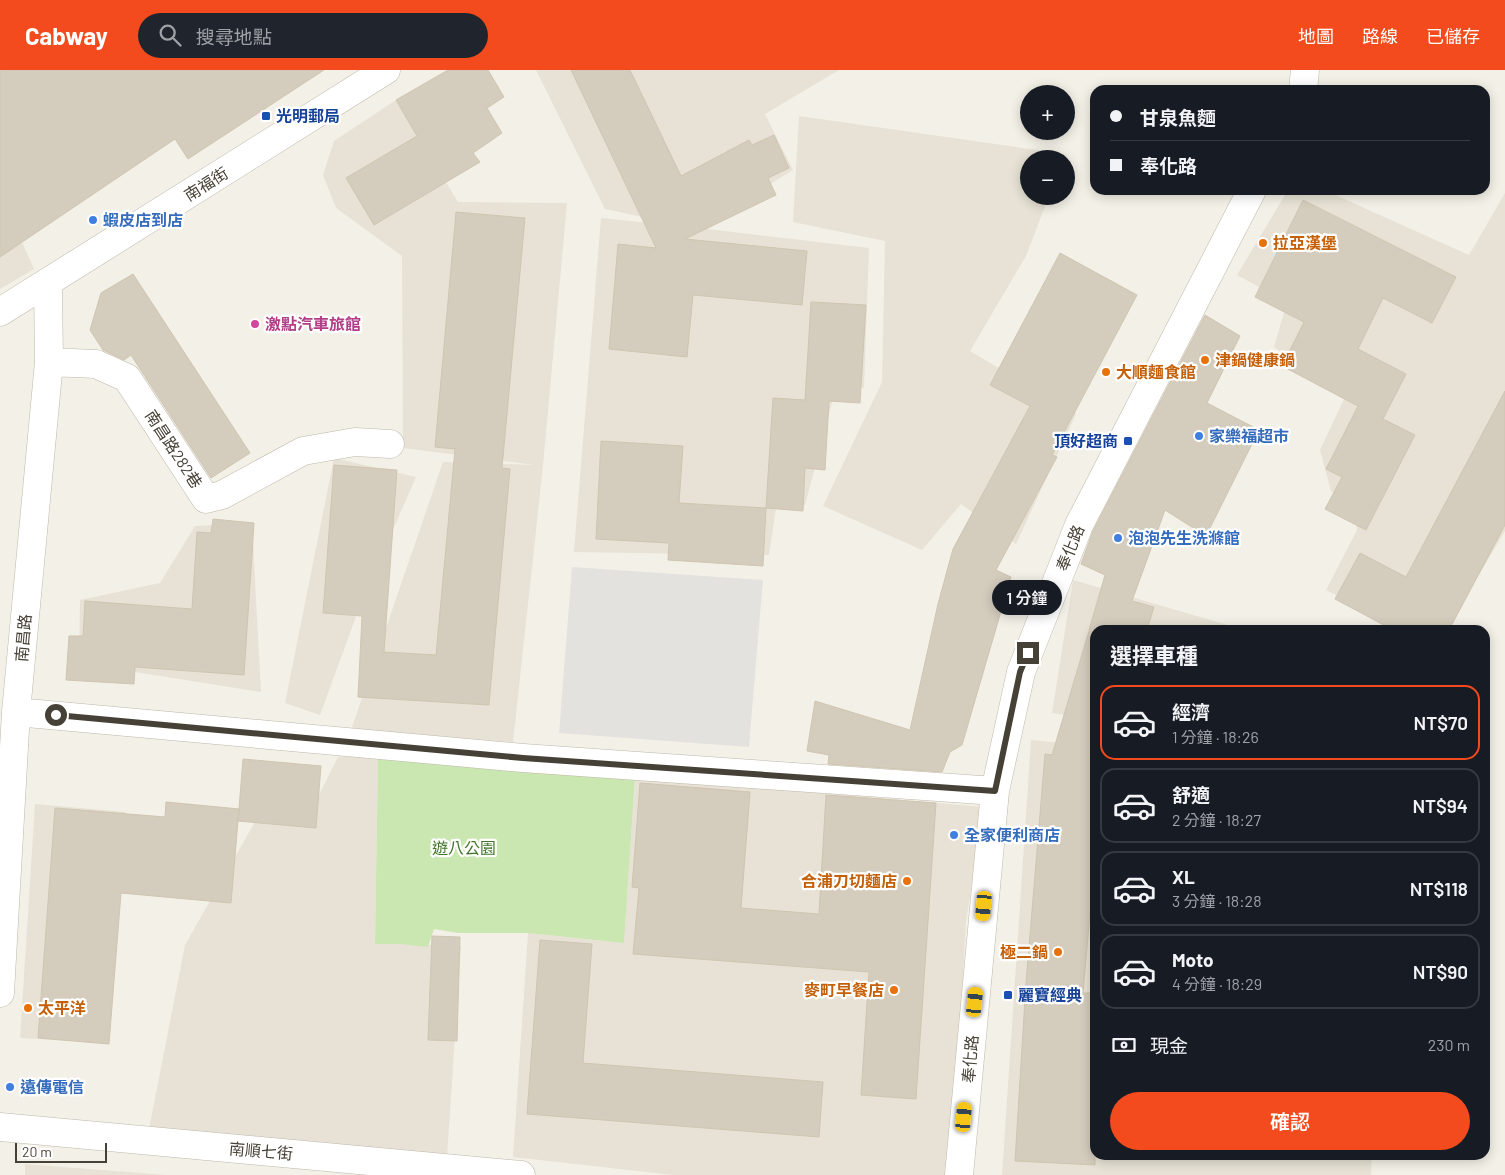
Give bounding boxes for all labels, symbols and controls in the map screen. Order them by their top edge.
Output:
search box [138,13,488,58]
text: Cabway [25,21,108,50]
icon: search [156,21,184,49]
text: 搜尋地點 [196,25,272,48]
text: 地圖 [1298,25,1334,47]
text: 路線 [1362,25,1398,47]
text: 已儲存 [1426,25,1480,47]
map controls [1020,85,1075,205]
button: + [1020,85,1075,140]
place label: 光明郵局 [276,106,340,125]
text: 甘泉魚麵 [1140,106,1216,129]
marker: 光明郵局 [260,110,272,122]
button: − [1020,150,1075,205]
text: 奉化路 [1140,154,1197,177]
street label: 南福街 [180,163,231,204]
place label: 蝦皮店到店 [103,210,183,229]
marker: 蝦皮店到店 [87,214,99,226]
place label: 拉亞漢堡 [1273,233,1337,252]
marker: 拉亞漢堡 [1257,237,1269,249]
place label: 激點汽車旅館 [265,314,361,333]
marker: 激點汽車旅館 [249,318,261,330]
place label: 津鍋健康鍋 [1215,350,1295,369]
marker: 津鍋健康鍋 [1199,354,1211,366]
place label: 大順麵食館 [1116,362,1196,381]
marker: 大順麵食館 [1100,366,1112,378]
street label: 南昌路282巷 [142,406,207,491]
place label: 家樂福超市 [1209,426,1289,445]
marker: 家樂福超市 [1193,430,1205,442]
place label: 頂好超商 [1054,431,1118,450]
marker: 頂好超商 [1122,435,1134,447]
street label: 奉化路 [1052,522,1087,574]
place label: 泡泡先生洗滌館 [1128,528,1240,547]
marker: 泡泡先生洗滌館 [1112,532,1124,544]
callout: 1 分鐘 [993,580,1063,616]
text: 1 分鐘 [1007,588,1047,607]
street label: 南昌路 [11,613,34,663]
route end [1017,642,1039,664]
text: 選擇車種 [1110,642,1198,668]
icon: car [1112,700,1157,745]
text: 經濟 [1172,700,1210,723]
route start [45,704,67,726]
text: NT$70 [1413,711,1468,734]
text: 1 分鐘 · 18:26 [1172,727,1259,746]
icon: car [1112,783,1157,828]
text: 舒適 [1172,783,1210,806]
text: NT$94 [1412,794,1468,817]
text: 2 分鐘 · 18:27 [1172,810,1261,829]
place label: 全家便利商店 [964,825,1060,844]
marker: 全家便利商店 [948,829,960,841]
park label: 遊八公園 [432,838,496,857]
text: XL [1172,865,1195,888]
icon: car [1112,866,1157,911]
place label: 合浦刀切麵店 [801,871,897,890]
marker: 合浦刀切麵店 [901,875,913,887]
text: NT$118 [1410,877,1468,900]
car [975,890,992,922]
text: 3 分鐘 · 18:28 [1172,891,1261,910]
place label: 極二鍋 [1000,942,1048,961]
marker: 極二鍋 [1052,946,1064,958]
text: Moto [1172,948,1214,971]
icon: car [1112,949,1157,994]
text: NT$90 [1413,960,1468,983]
text: 4 分鐘 · 18:29 [1172,974,1262,993]
place label: 麥町早餐店 [804,980,884,999]
marker: 麥町早餐店 [888,984,900,996]
place label: 麗寶經典 [1018,985,1082,1004]
car [965,986,984,1018]
marker: 麗寶經典 [1002,989,1014,1001]
place label: 太平洋 [38,998,86,1017]
marker: 太平洋 [22,1002,34,1014]
icon: cash [1110,1031,1138,1059]
street label: 奉化路 [958,1034,981,1084]
text: 現金 [1150,1034,1188,1057]
text: 230 m [1428,1035,1470,1054]
place label: 遠傳電信 [20,1077,84,1096]
marker: 遠傳電信 [4,1081,16,1093]
button: 確認 [1110,1092,1470,1150]
car [955,1101,972,1133]
street label: 南順七街 [228,1138,294,1163]
scale bar [15,1140,108,1163]
text: 20 m [22,1143,52,1160]

